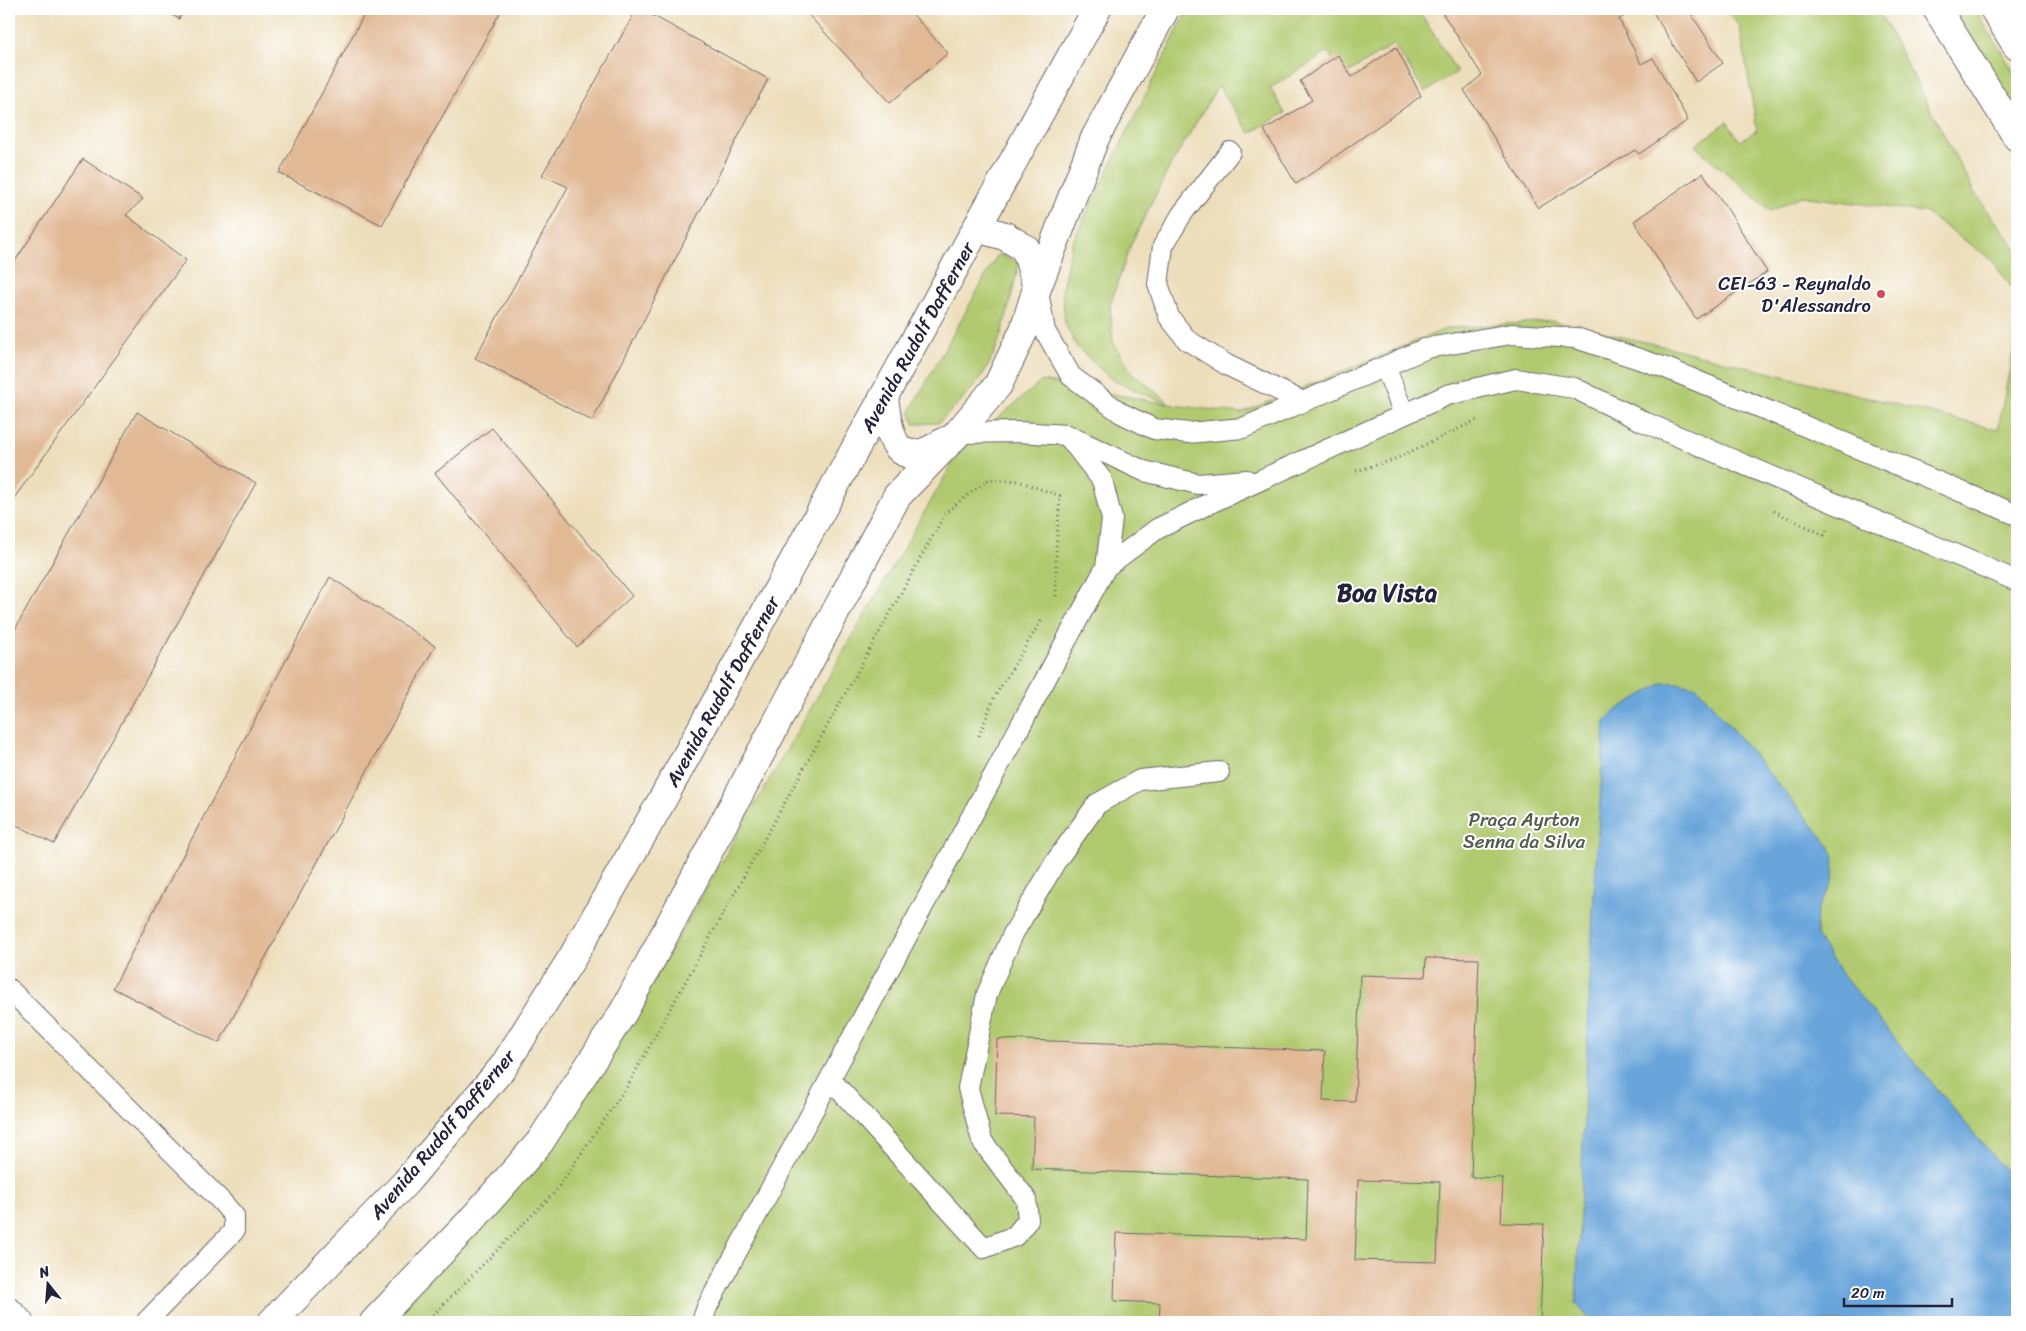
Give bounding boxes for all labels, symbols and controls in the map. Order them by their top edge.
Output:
street label: Avenida Rudolf Dafferner [851,235,984,440]
place label: CEI-63 - Reynaldo D'Alessandro [1718,267,1871,322]
marker: CEI-63 - Reynaldo D'Alessandro [1875,288,1887,300]
district label: Boa Vista [1337,572,1437,614]
street label: Avenida Rudolf Dafferner [656,589,789,794]
park label: Praça Ayrton Senna da Silva [1463,803,1586,858]
street label: Avenida Rudolf Dafferner [360,1041,525,1228]
north arrow [22,1258,72,1308]
text: N [35,1259,53,1286]
scale bar [1844,1276,1951,1308]
text: 20 m [1851,1280,1885,1306]

